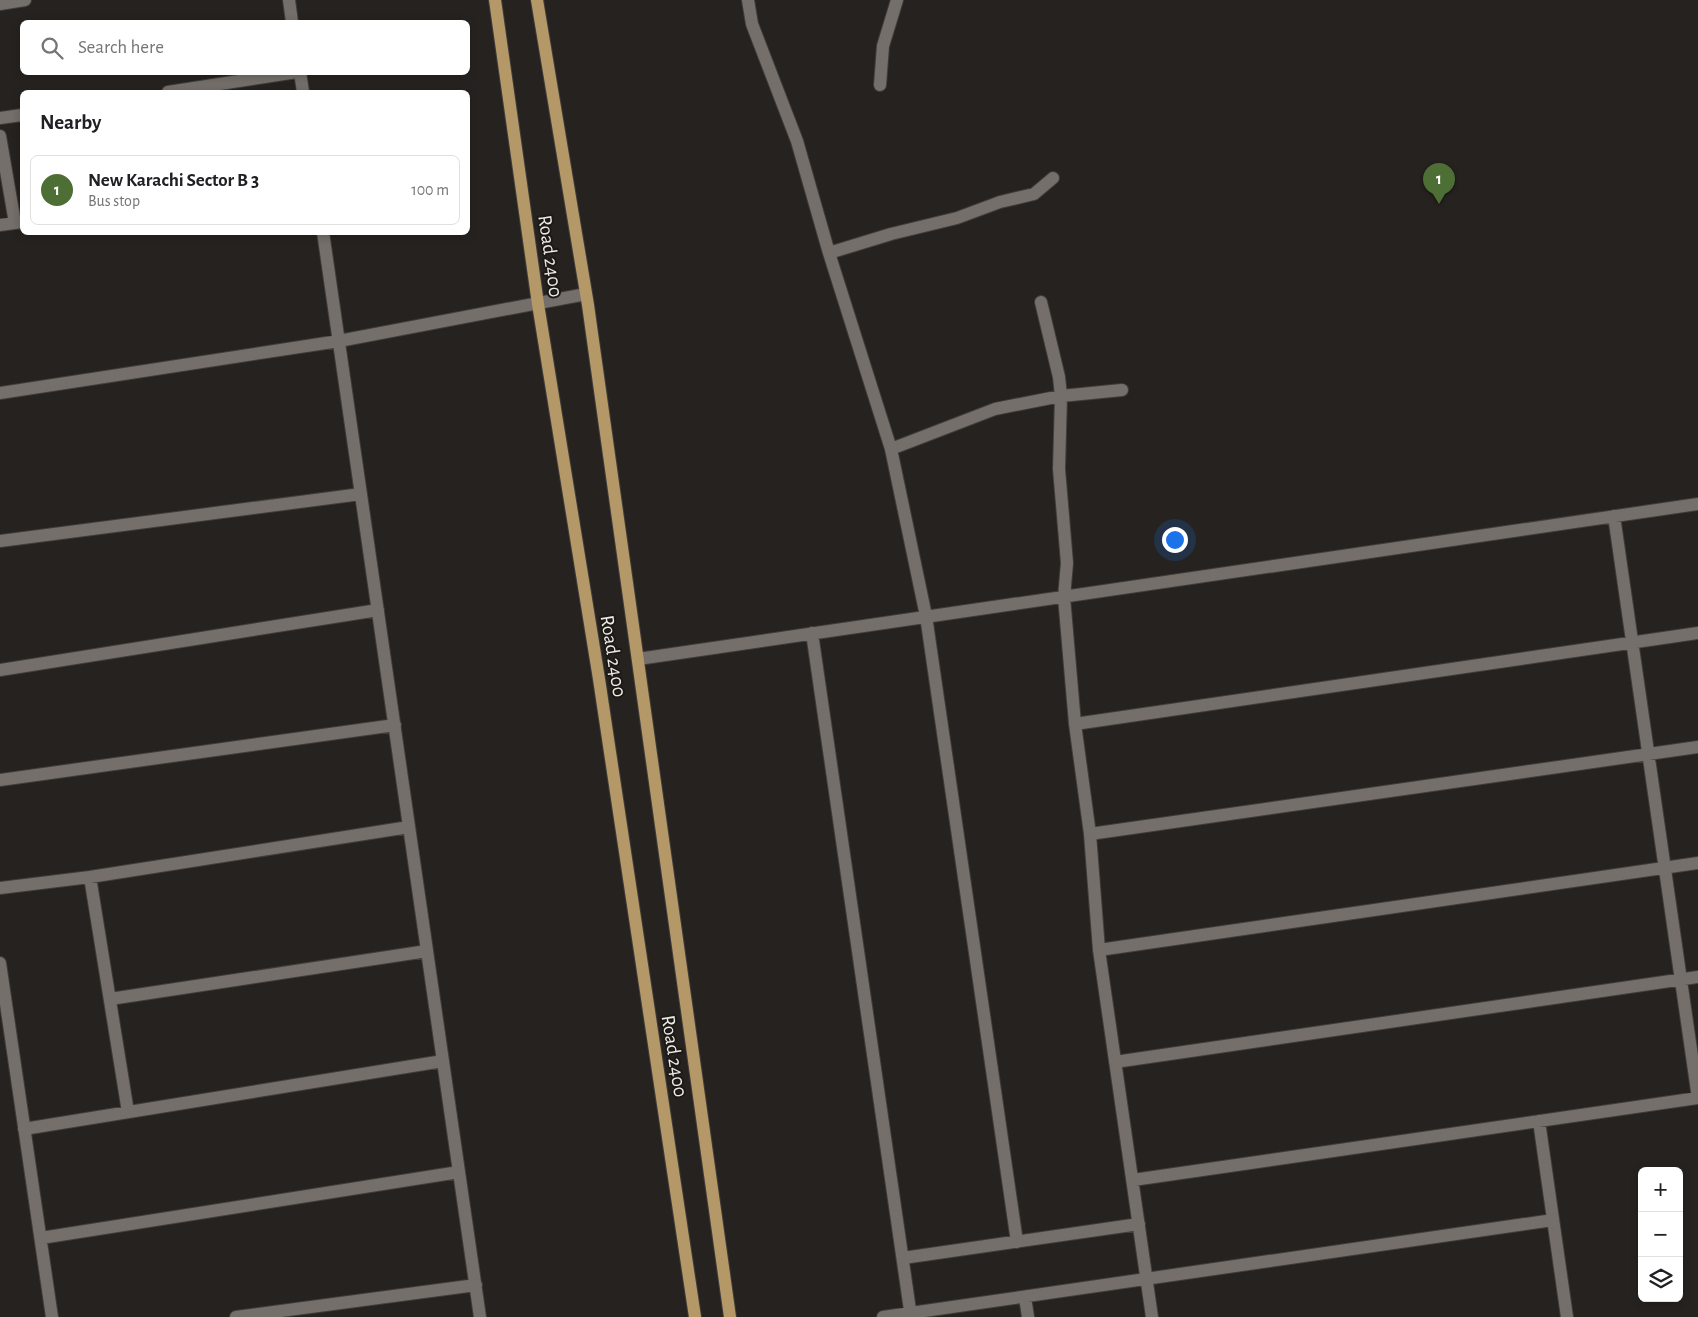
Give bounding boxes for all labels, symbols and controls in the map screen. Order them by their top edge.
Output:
search box [20,20,470,75]
icon: search [38,34,66,62]
text: Search here [78,38,164,57]
text: Nearby [40,112,101,133]
pin: 1 [1423,163,1455,204]
text: New Karachi Sector B 3 [88,171,259,190]
text: 1 [54,182,60,198]
text: 100 m [411,182,449,198]
text: Bus stop [88,193,140,209]
street label: Road 2400 [534,214,566,299]
your location [1162,527,1188,553]
street label: Road 2400 [597,614,629,699]
street label: Road 2400 [658,1014,690,1099]
map controls [1638,1167,1683,1302]
button: + [1638,1167,1683,1212]
button: − [1638,1212,1683,1257]
button: layers [1638,1257,1683,1302]

